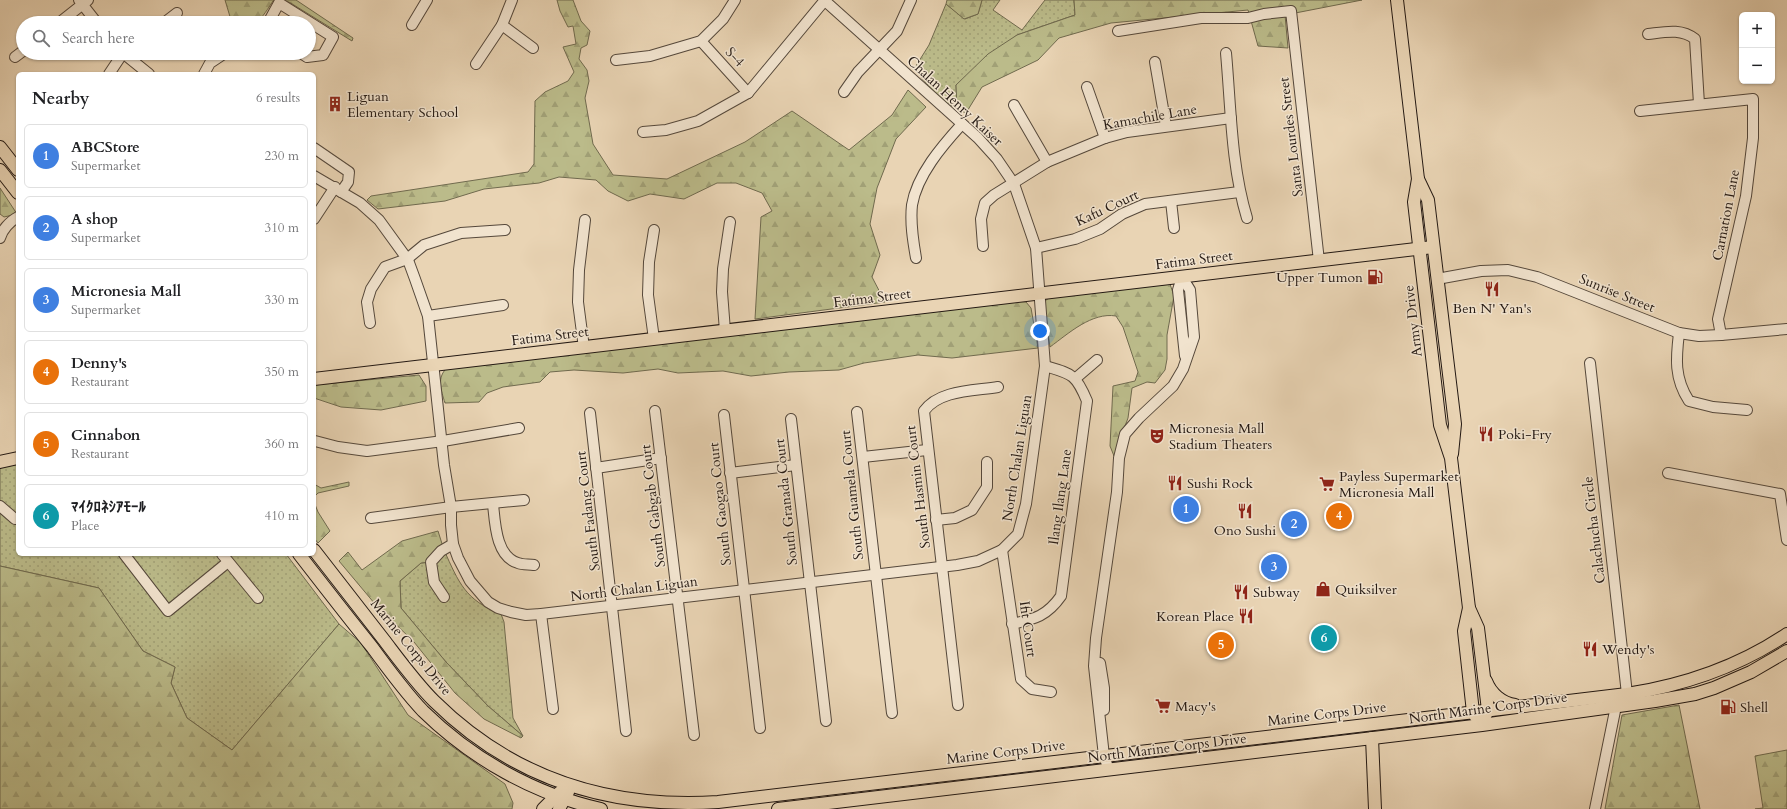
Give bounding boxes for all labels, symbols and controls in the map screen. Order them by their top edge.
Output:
map controls [1739,12,1775,84]
button: + [1739,12,1775,48]
search box [16,16,316,60]
icon: search [30,27,52,49]
text: Search here [62,28,135,48]
street label: S-4 [721,43,749,71]
button: − [1739,48,1775,84]
street label: Chalan Henry Kaiser [903,52,1008,151]
street label: Santa Lourdes Street [1274,76,1308,198]
text: Nearby [32,87,89,110]
place label: Liguan Elementary School [347,87,459,122]
text: 6 results [256,89,300,107]
building icon: Liguan Elementary School [326,95,344,113]
street label: Kamachile Lane [1102,99,1198,135]
text: ABCStore [71,137,140,157]
text: 1 [43,147,49,165]
text: 230 m [265,147,299,165]
text: Supermarket [71,157,141,175]
street label: Carnation Lane [1708,168,1744,262]
street label: Kafu Court [1072,185,1142,231]
text: A shop [71,209,118,229]
text: 2 [43,219,49,237]
text: 310 m [265,219,299,237]
text: Supermarket [71,229,141,247]
street label: Fatima Street [1154,246,1234,274]
place label: Upper Tumon [1276,268,1363,287]
fuel station icon: Upper Tumon [1366,268,1384,286]
street label: Sunrise Street [1576,269,1658,317]
restaurant icon: Ben N' Yan's [1483,280,1501,298]
text: Micronesia Mall [71,281,181,301]
street label: Fatima Street [832,284,912,312]
street label: Army Drive [1399,284,1427,358]
text: 3 [43,291,49,309]
text: 330 m [265,291,299,309]
place label: Ben N' Yan's [1453,299,1532,318]
text: Supermarket [71,301,141,319]
your location [1030,321,1050,341]
street label: Fatima Street [510,322,590,350]
text: Denny's [71,353,127,373]
text: 4 [43,363,49,381]
text: 350 m [265,363,299,381]
text: Restaurant [71,373,129,391]
street label: North Chalan Liguan [998,393,1036,523]
place label: Micronesia Mall Stadium Theaters [1169,419,1272,454]
street label: South Hasmin Court [901,424,935,549]
text: Cinnabon [71,425,140,445]
restaurant icon: Poki-Fry [1477,425,1495,443]
place label: Poki-Fry [1498,425,1553,444]
theatre icon: Micronesia Mall Stadium Theaters [1148,427,1166,445]
street label: South Guamela Court [836,429,868,561]
text: 5 [43,435,49,453]
text: 360 m [265,435,299,453]
street label: South Granada Court [770,437,802,566]
street label: South Gaogao Court [704,441,736,566]
street label: South Gabgab Court [636,443,670,568]
text: Restaurant [71,445,129,463]
street label: Ilang Ilang Lane [1044,448,1076,546]
street label: South Fadang Court [571,449,605,572]
place label: Payless Supermarket Micronesia Mall [1339,467,1459,502]
restaurant icon: Sushi Rock [1166,474,1184,492]
place label: Sushi Rock [1187,474,1253,493]
supermarket icon: Payless Supermarket Micronesia Mall [1318,475,1336,493]
street label: Calachucha Circle [1578,475,1610,585]
pin: 1 [1173,494,1199,524]
text: ﾏｲｸﾛﾈｼｱﾓｰﾙ [71,497,146,517]
pin: 4 [1326,501,1352,531]
restaurant icon: Ono Sushi [1236,502,1254,520]
text: 6 [43,507,49,525]
text: 410 m [265,507,299,525]
pin: 2 [1281,509,1307,539]
text: Place [71,517,99,535]
place label: Ono Sushi [1214,521,1276,540]
pin: 3 [1261,552,1287,582]
street label: North Chalan Liguan [569,572,699,606]
shop icon: Quiksilver [1314,580,1332,598]
place label: Quiksilver [1335,580,1398,599]
restaurant icon: Subway [1232,583,1250,601]
place label: Subway [1253,583,1300,602]
street label: Marine Corps Drive [366,595,456,699]
street label: Ifit Court [1015,600,1041,659]
place label: Korean Place [1156,607,1234,626]
restaurant icon: Korean Place [1237,607,1255,625]
pin: 6 [1311,623,1337,653]
pin: 5 [1208,630,1234,660]
restaurant icon: Wendy's [1581,640,1599,658]
place label: Wendy's [1601,640,1655,659]
street label: North Marine Corps Drive [1407,687,1569,729]
supermarket icon: Macy's [1154,697,1172,715]
place label: Macy's [1175,697,1216,716]
street label: Marine Corps Drive [1267,697,1387,731]
fuel station icon: Shell [1719,698,1737,716]
place label: Shell [1740,698,1769,717]
street label: North Marine Corps Drive [1086,729,1248,767]
street label: Marine Corps Drive [946,735,1066,769]

